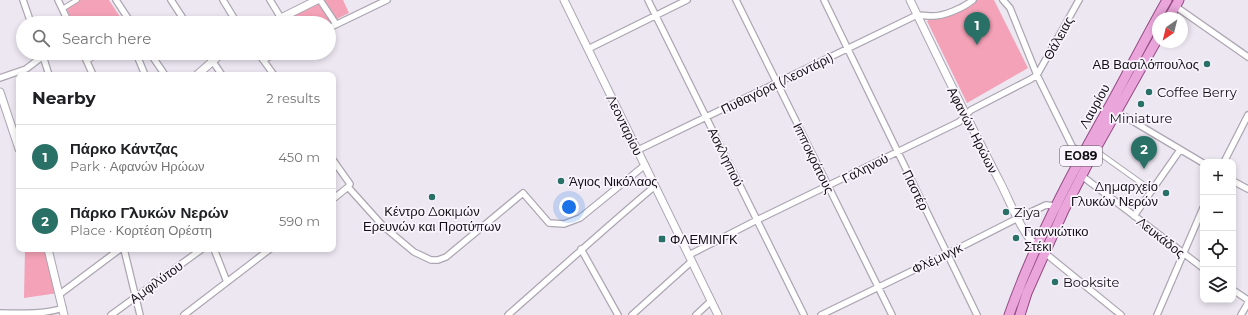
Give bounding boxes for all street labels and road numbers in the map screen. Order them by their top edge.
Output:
street label: Θάλειας [1040,14,1076,62]
street label: Πυθαγόρα (Λεοντάρι) [718,49,836,117]
street label: Λαυρίου [1075,81,1113,131]
street label: Αφανών Ηρώων [944,84,1002,176]
street label: Λεονταρίου [603,92,647,158]
street label: Ιπποκράτους [790,120,838,196]
street label: Ασκληπιού [705,125,747,189]
road number: ΕΟ89 [1060,146,1102,166]
street label: Γαληνού [839,150,891,186]
street label: Παστέρ [899,167,933,213]
street label: Λευκάδος [1134,213,1188,261]
street label: Φλέμινγκ [909,239,965,277]
street label: Αμφιλύτου [126,257,186,307]

